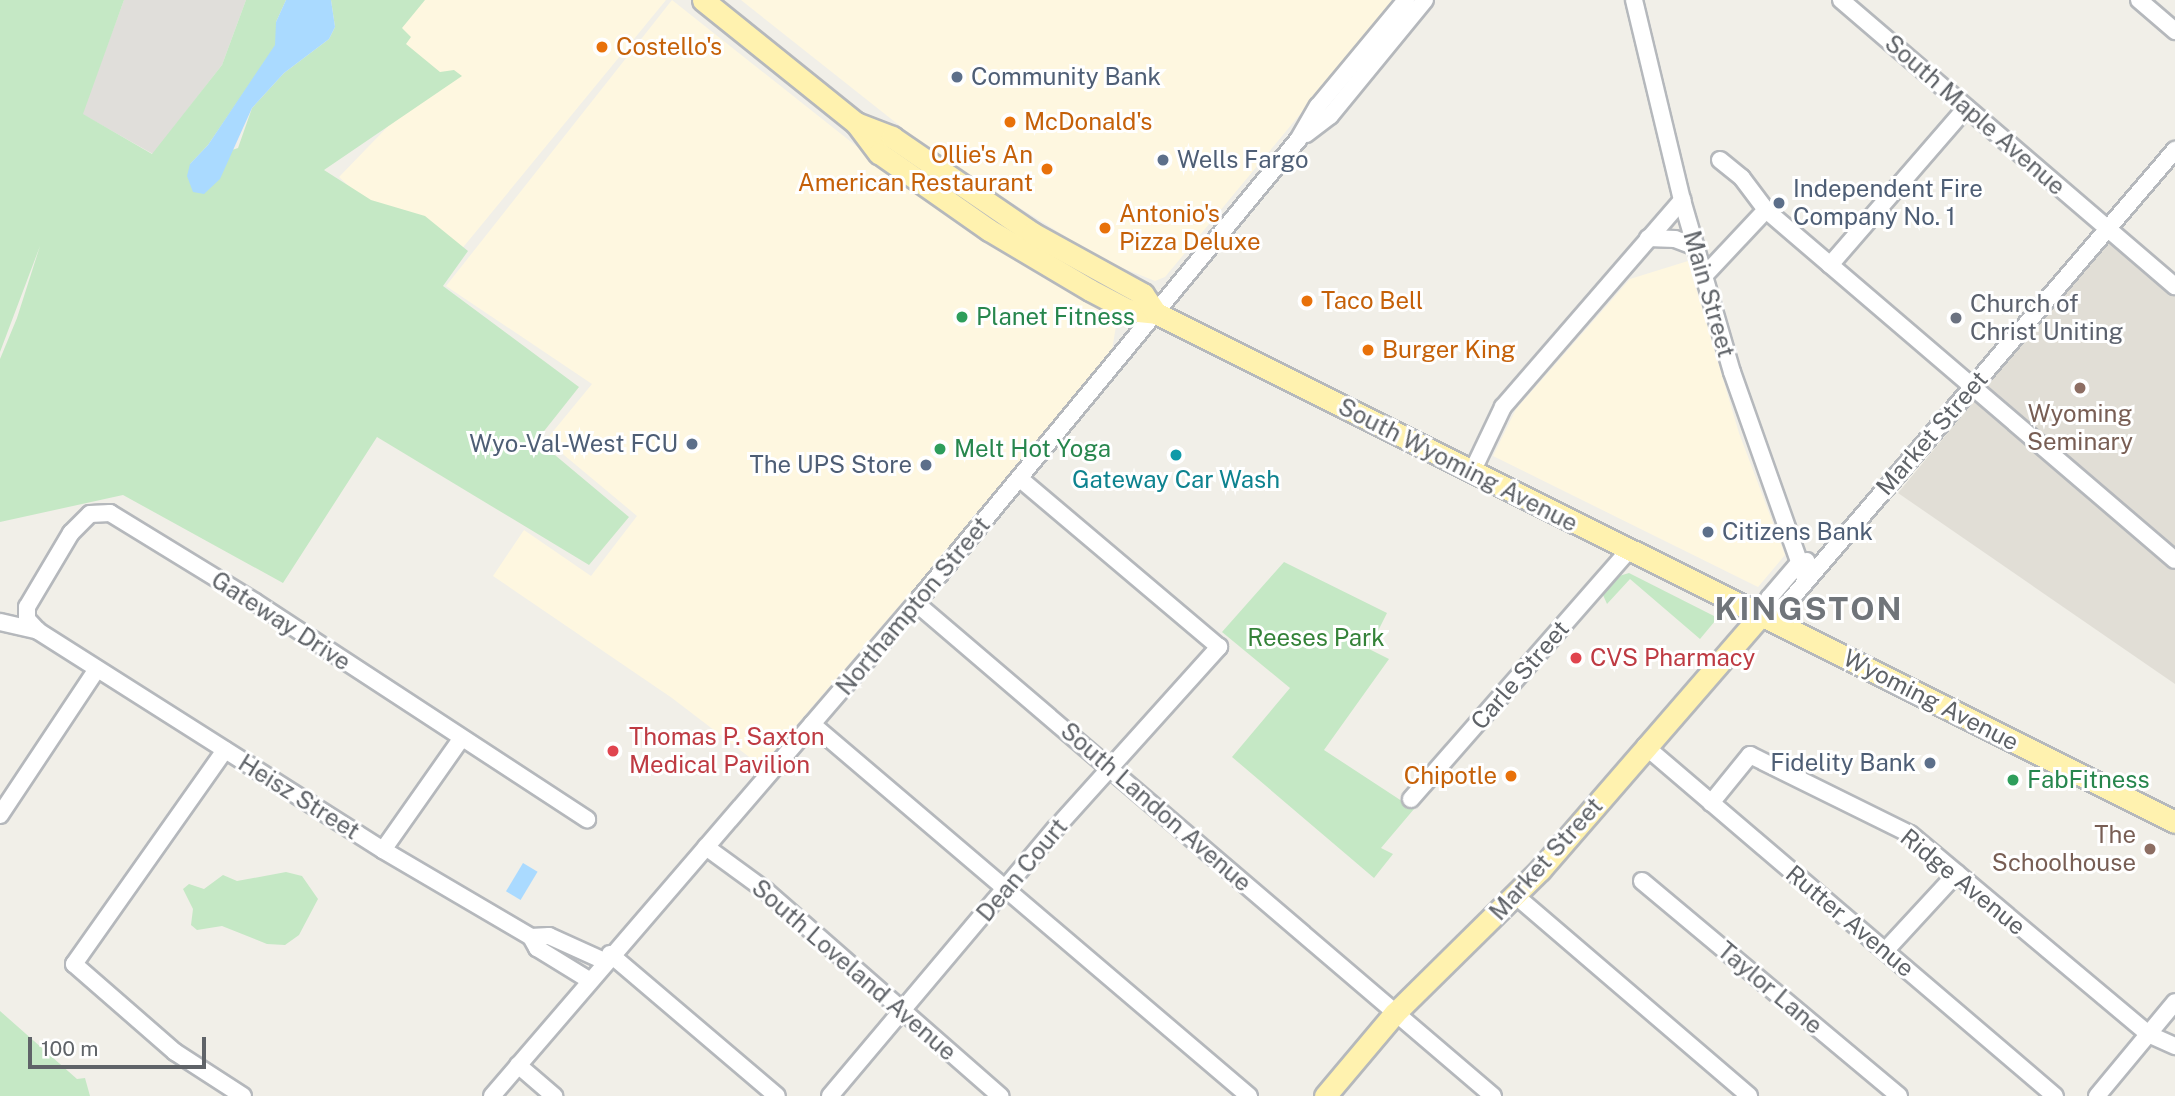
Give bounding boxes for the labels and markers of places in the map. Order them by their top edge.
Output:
place label: Costello's [616,33,722,61]
marker: Costello's [594,39,610,55]
place label: Community Bank [971,63,1161,91]
marker: Community Bank [949,69,965,85]
place label: McDonald's [1024,108,1152,136]
marker: McDonald's [1002,114,1018,130]
place label: Ollie's An American Restaurant [798,141,1033,197]
place label: Wells Fargo [1177,146,1309,174]
marker: Wells Fargo [1155,152,1171,168]
marker: Ollie's An American Restaurant [1039,161,1055,177]
place label: Independent Fire Company No. 1 [1793,175,1983,231]
marker: Independent Fire Company No. 1 [1771,195,1787,211]
place label: Antonio's Pizza Deluxe [1119,200,1260,256]
marker: Antonio's Pizza Deluxe [1097,220,1113,236]
place label: Taco Bell [1321,287,1423,315]
place label: Church of Christ Uniting [1970,290,2124,346]
marker: Taco Bell [1299,293,1315,309]
place label: Planet Fitness [976,303,1135,331]
marker: Planet Fitness [954,309,970,325]
marker: Church of Christ Uniting [1948,310,1964,326]
place label: Burger King [1382,336,1516,364]
marker: Burger King [1360,342,1376,358]
marker: Wyoming Seminary [2072,380,2088,396]
place label: Wyoming Seminary [2027,400,2133,456]
place label: Wyo-Val-West FCU [469,430,678,458]
place label: Melt Hot Yoga [954,435,1111,463]
marker: Wyo-Val-West FCU [684,436,700,452]
marker: Melt Hot Yoga [932,441,948,457]
marker: Gateway Car Wash [1168,447,1184,463]
place label: The UPS Store [749,451,912,479]
marker: The UPS Store [918,457,934,473]
place label: Gateway Car Wash [1072,466,1280,494]
place label: Citizens Bank [1722,518,1873,546]
marker: Citizens Bank [1700,524,1716,540]
place label: CVS Pharmacy [1590,644,1755,672]
marker: CVS Pharmacy [1568,650,1584,666]
place label: Thomas P. Saxton Medical Pavilion [629,723,825,779]
marker: Thomas P. Saxton Medical Pavilion [603,741,623,761]
place label: Fidelity Bank [1770,749,1916,777]
marker: Fidelity Bank [1922,755,1938,771]
place label: Chipotle [1404,762,1497,790]
place label: FabFitness [2027,766,2150,794]
marker: Chipotle [1503,768,1519,784]
marker: FabFitness [2005,772,2021,788]
place label: The Schoolhouse [1992,821,2136,877]
marker: The Schoolhouse [2142,841,2158,857]

